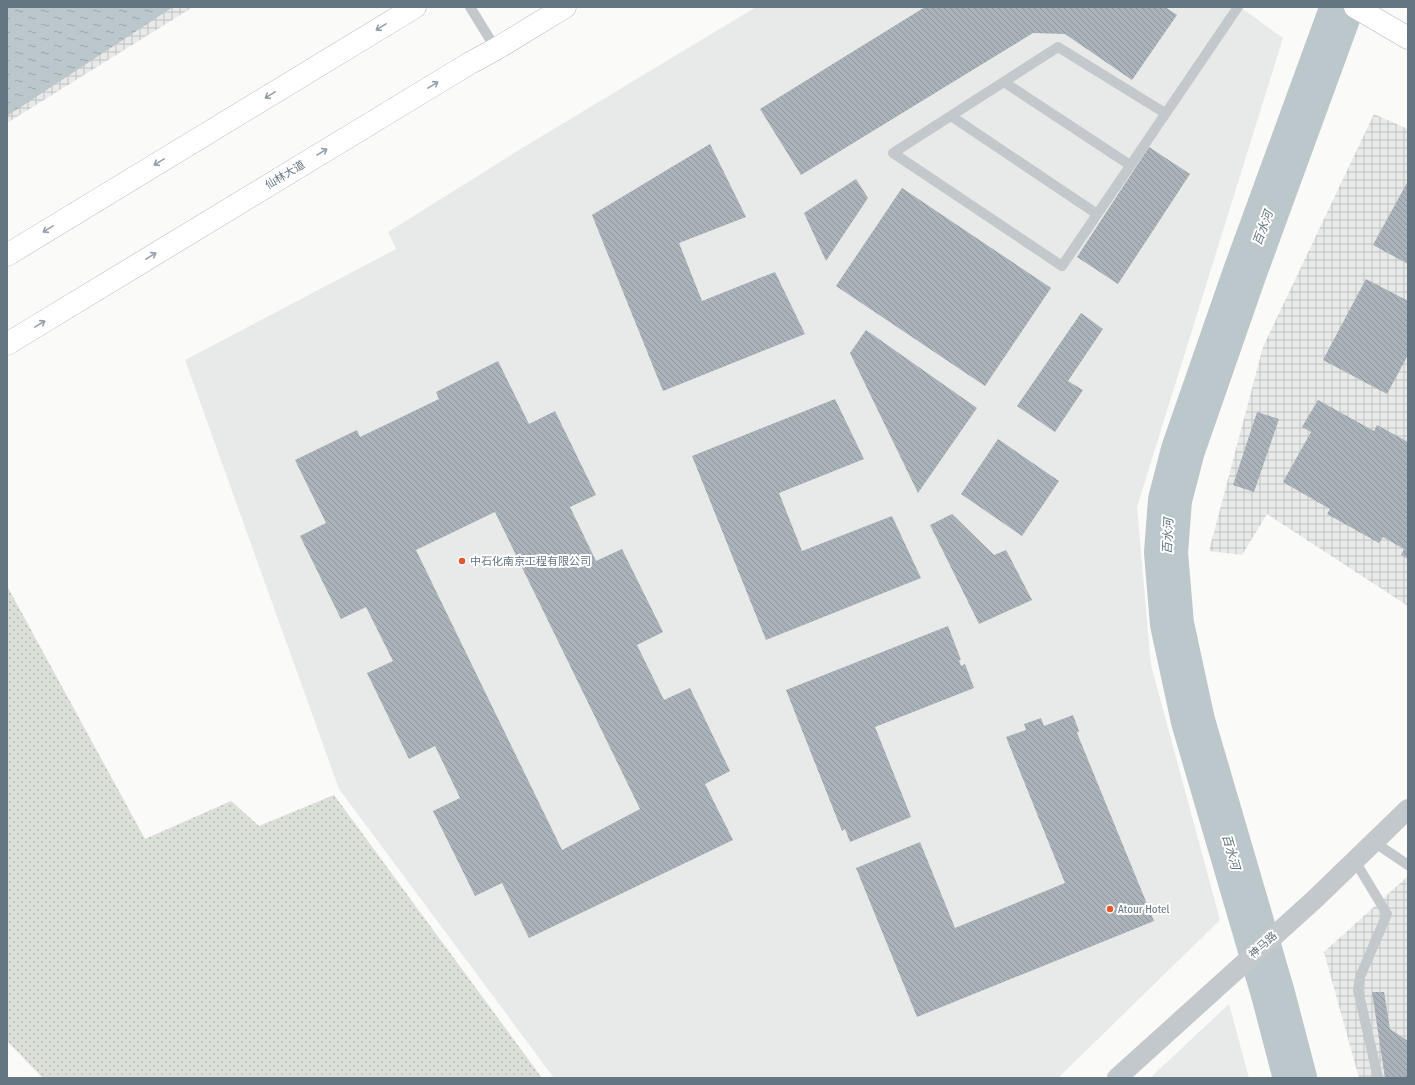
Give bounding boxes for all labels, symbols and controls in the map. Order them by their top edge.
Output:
one-way arrow [375,24,387,32]
one-way arrow [427,80,439,88]
one-way arrow [264,91,276,99]
one-way arrow [316,148,327,156]
one-way arrow [154,158,165,166]
street label: 仙林大道 [263,158,307,192]
water label: 百水河 [1250,207,1276,247]
one-way arrow [42,226,54,234]
one-way arrow [145,252,156,260]
one-way arrow [34,319,46,327]
water label: 百水河 [1160,516,1176,554]
place label: 中石化南京工程有限公司 [470,555,591,568]
marker: 中石化南京工程有限公司 [457,556,467,566]
water label: 百水河 [1219,833,1243,873]
place label: Atour Hotel [1118,903,1169,916]
marker: Atour Hotel [1105,904,1115,914]
street label: 神马路 [1246,929,1280,961]

